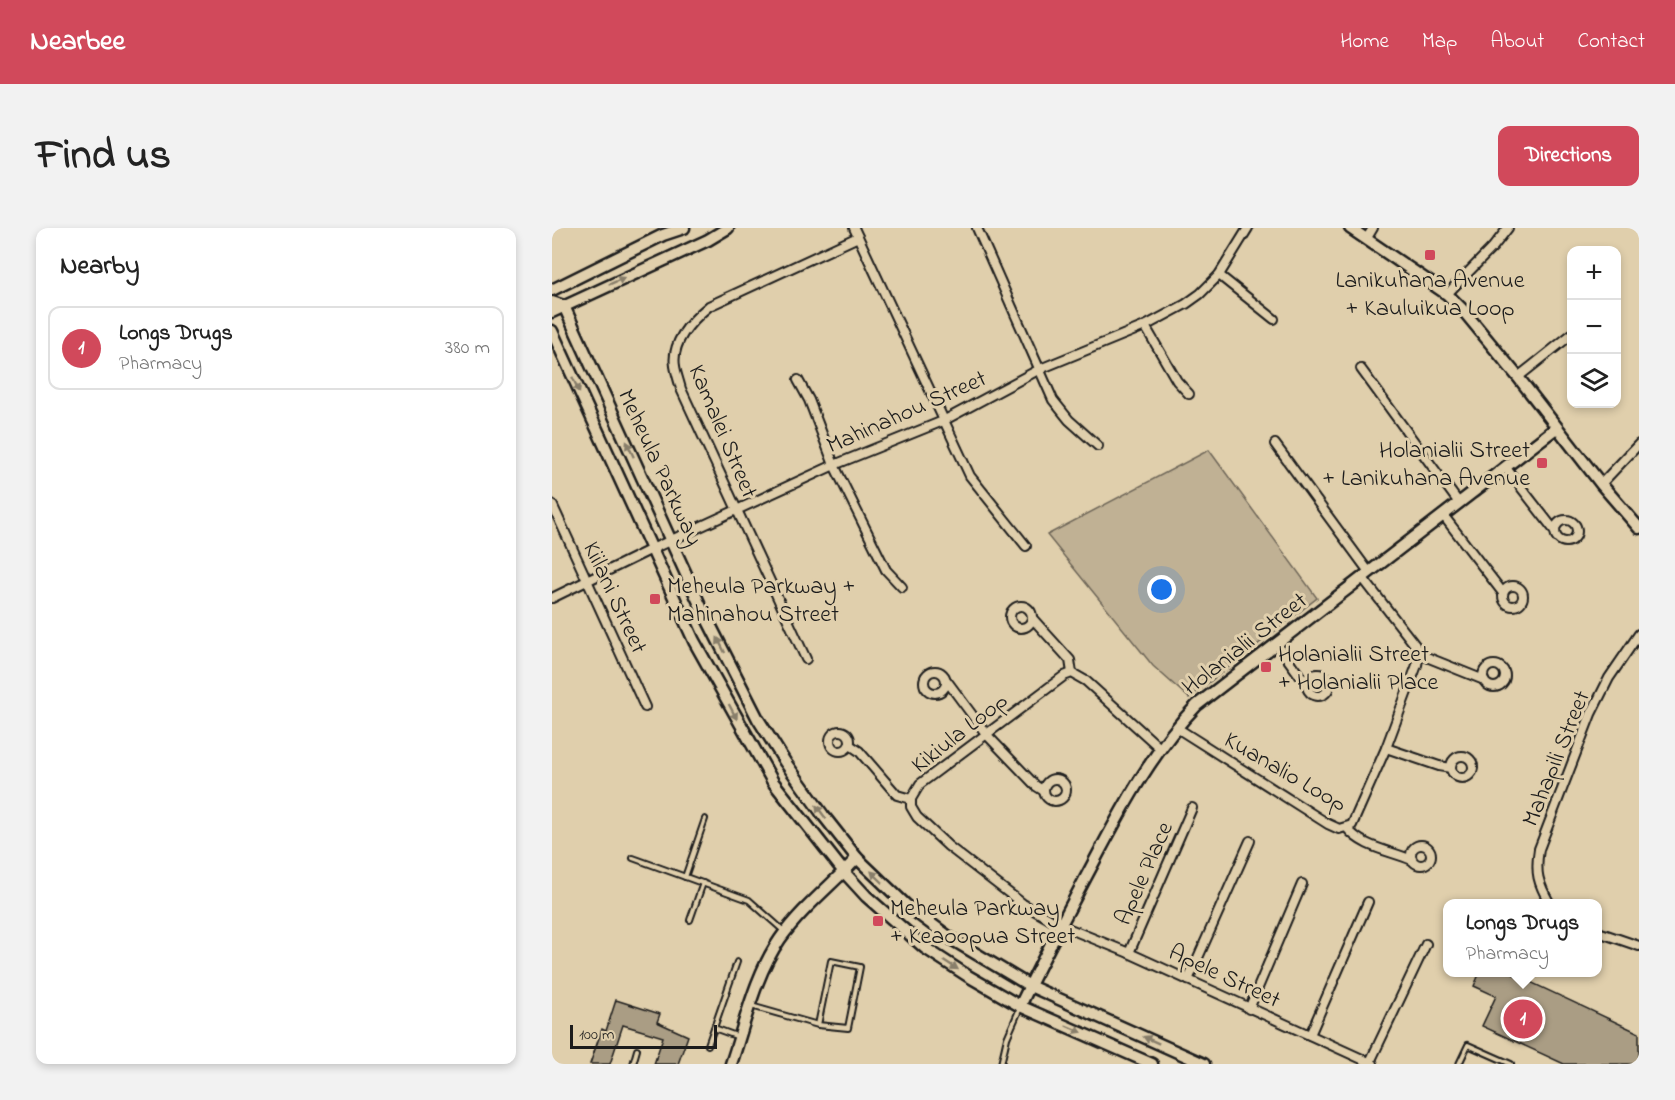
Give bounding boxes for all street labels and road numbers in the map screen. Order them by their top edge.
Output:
street label: Kamalei Street [678,360,766,504]
street label: Mahinahou Street [821,362,993,464]
street label: Meheula Parkway [606,384,710,553]
street label: Kiilani Street [573,536,655,660]
street label: Holanialii Street [1175,585,1316,705]
street label: Kikiula Loop [905,685,1016,783]
street label: Mahapili Street [1514,686,1601,832]
street label: Kuanalio Loop [1217,724,1353,823]
street label: Apele Place [1107,816,1184,931]
street label: Apele Street [1162,936,1286,1018]

